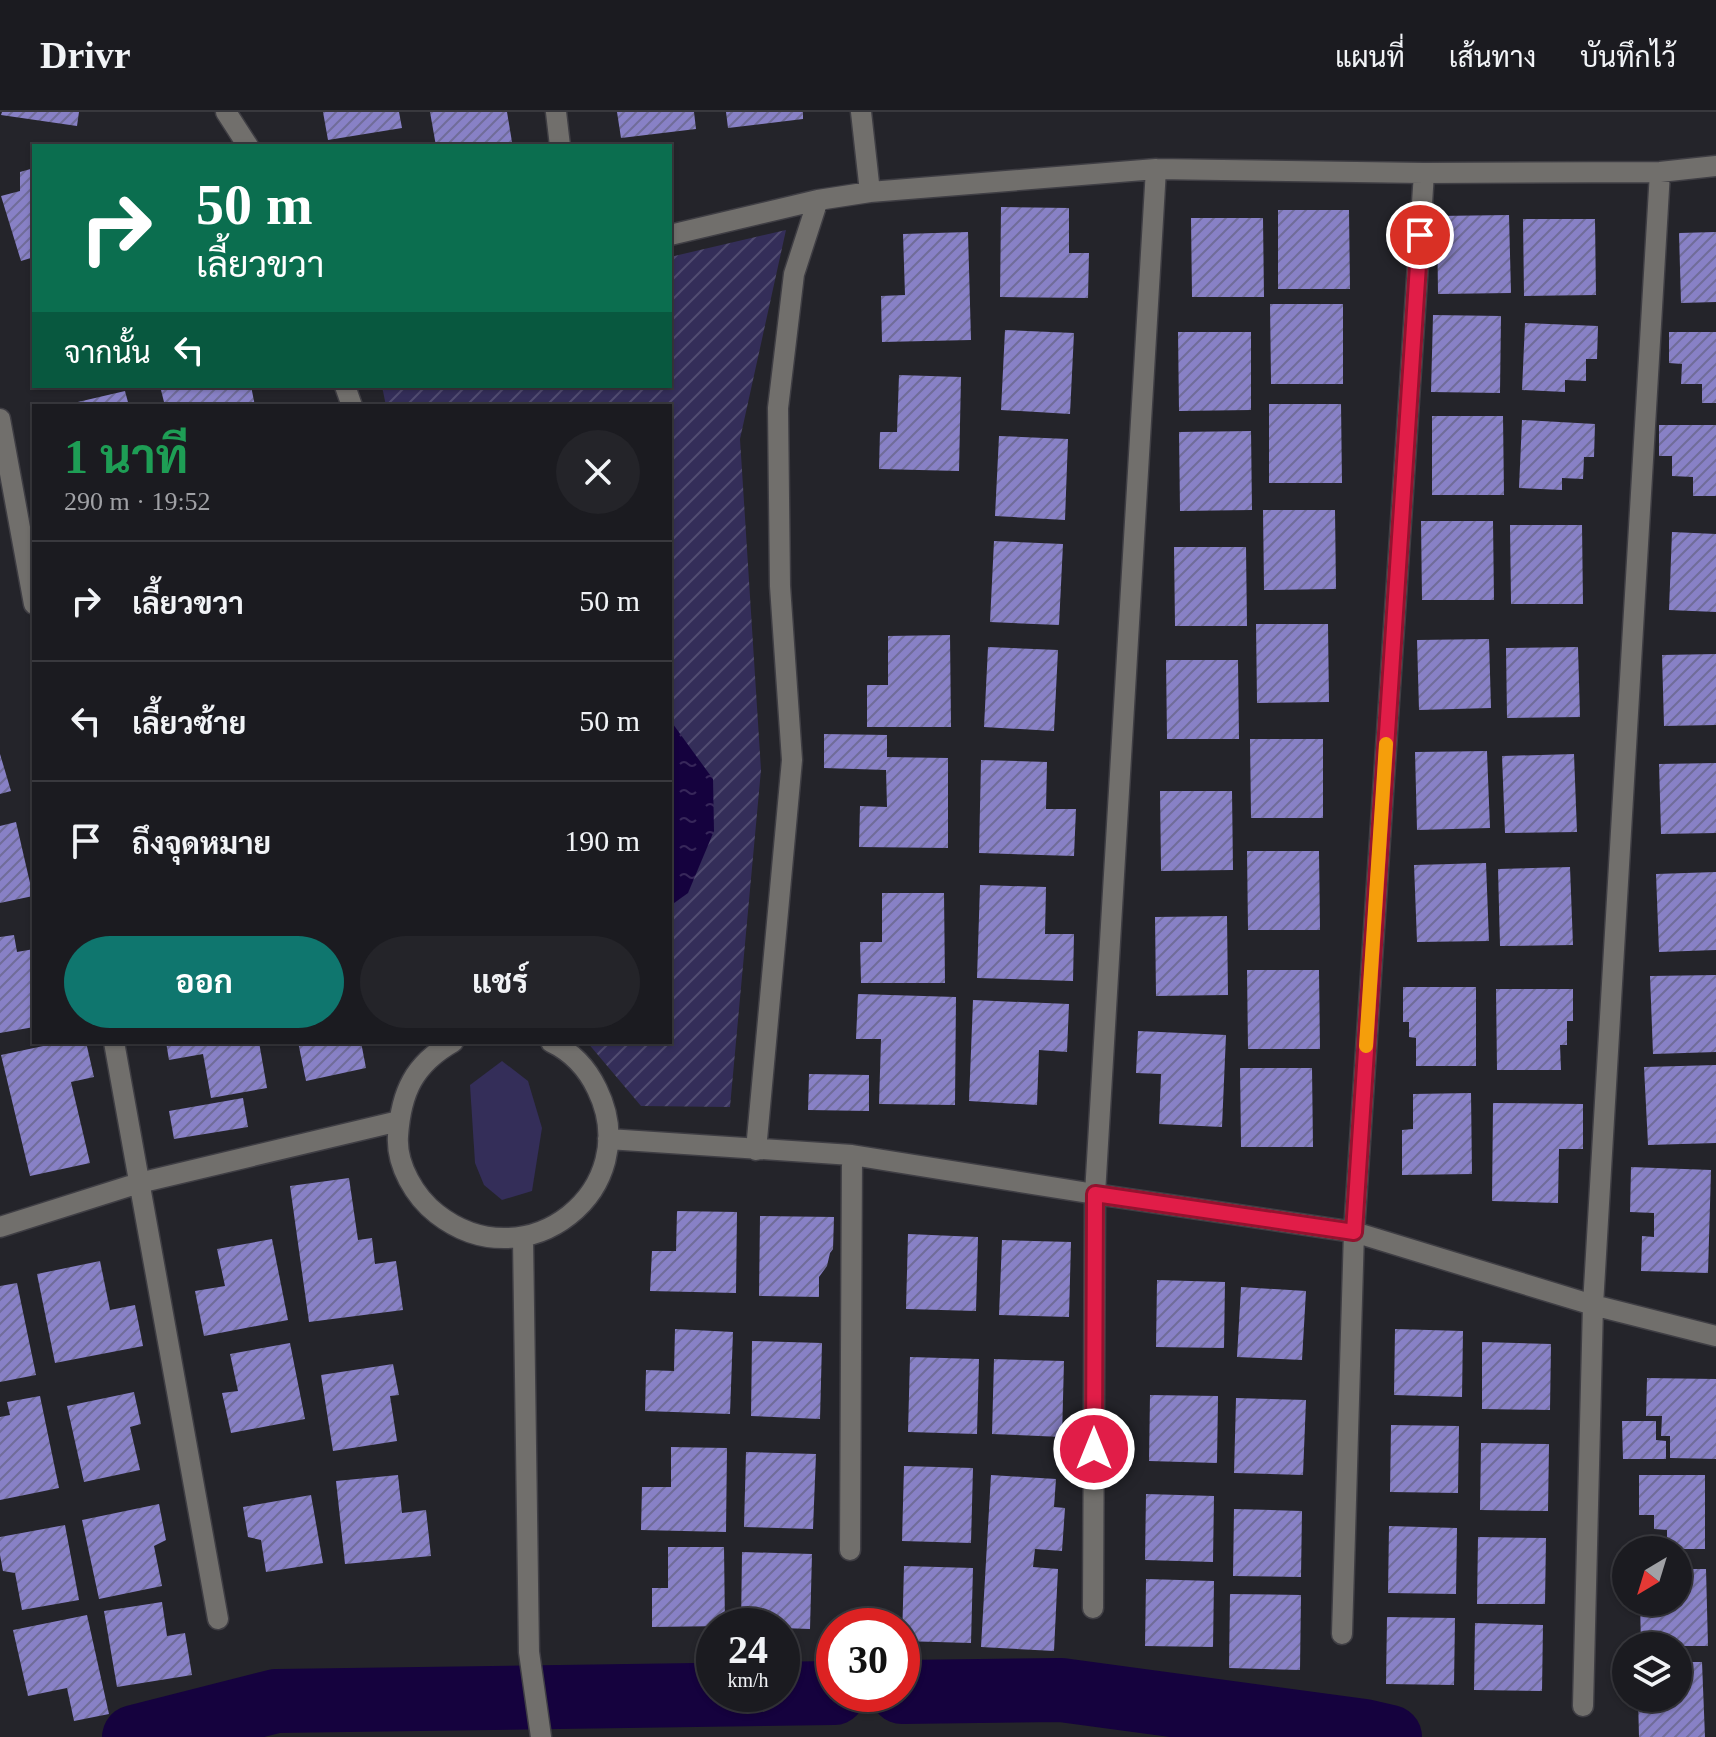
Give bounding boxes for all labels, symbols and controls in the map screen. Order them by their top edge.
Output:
text: Drivr [40,34,131,76]
text: แผนที่ [1335,42,1405,73]
text: เส้นทาง [1449,42,1536,73]
text: บันทึกไว้ [1580,42,1676,73]
text: 50 m [196,174,313,236]
icon: right [64,176,168,280]
pin [1386,201,1454,269]
icon: arrive [1398,213,1442,257]
text: เลี้ยวขวา [196,245,324,285]
icon: left [167,328,211,372]
text: จากนั้น [64,336,151,369]
text: 1 นาที [64,430,188,483]
button: close [556,430,640,514]
text: 290 m · 19:52 [64,487,211,516]
icon: right [64,579,108,623]
text: 50 m [579,584,640,617]
text: เลี้ยวขวา [132,587,244,620]
icon: left [64,699,108,743]
text: 50 m [579,704,640,737]
text: เลี้ยวซ้าย [132,707,246,740]
icon: arrive [64,819,108,863]
text: 190 m [564,824,640,857]
text: ถึงจุดหมาย [132,827,271,860]
button: ออก [64,936,344,1028]
button: แชร์ [360,936,640,1028]
position arrow [1052,1407,1136,1491]
north arrow [1612,1536,1692,1616]
map controls [1612,1536,1692,1712]
speed limit sign: 30 [816,1608,920,1712]
text: 24 [728,1627,768,1672]
button: layers [1612,1632,1692,1712]
text: km/h [727,1669,769,1691]

